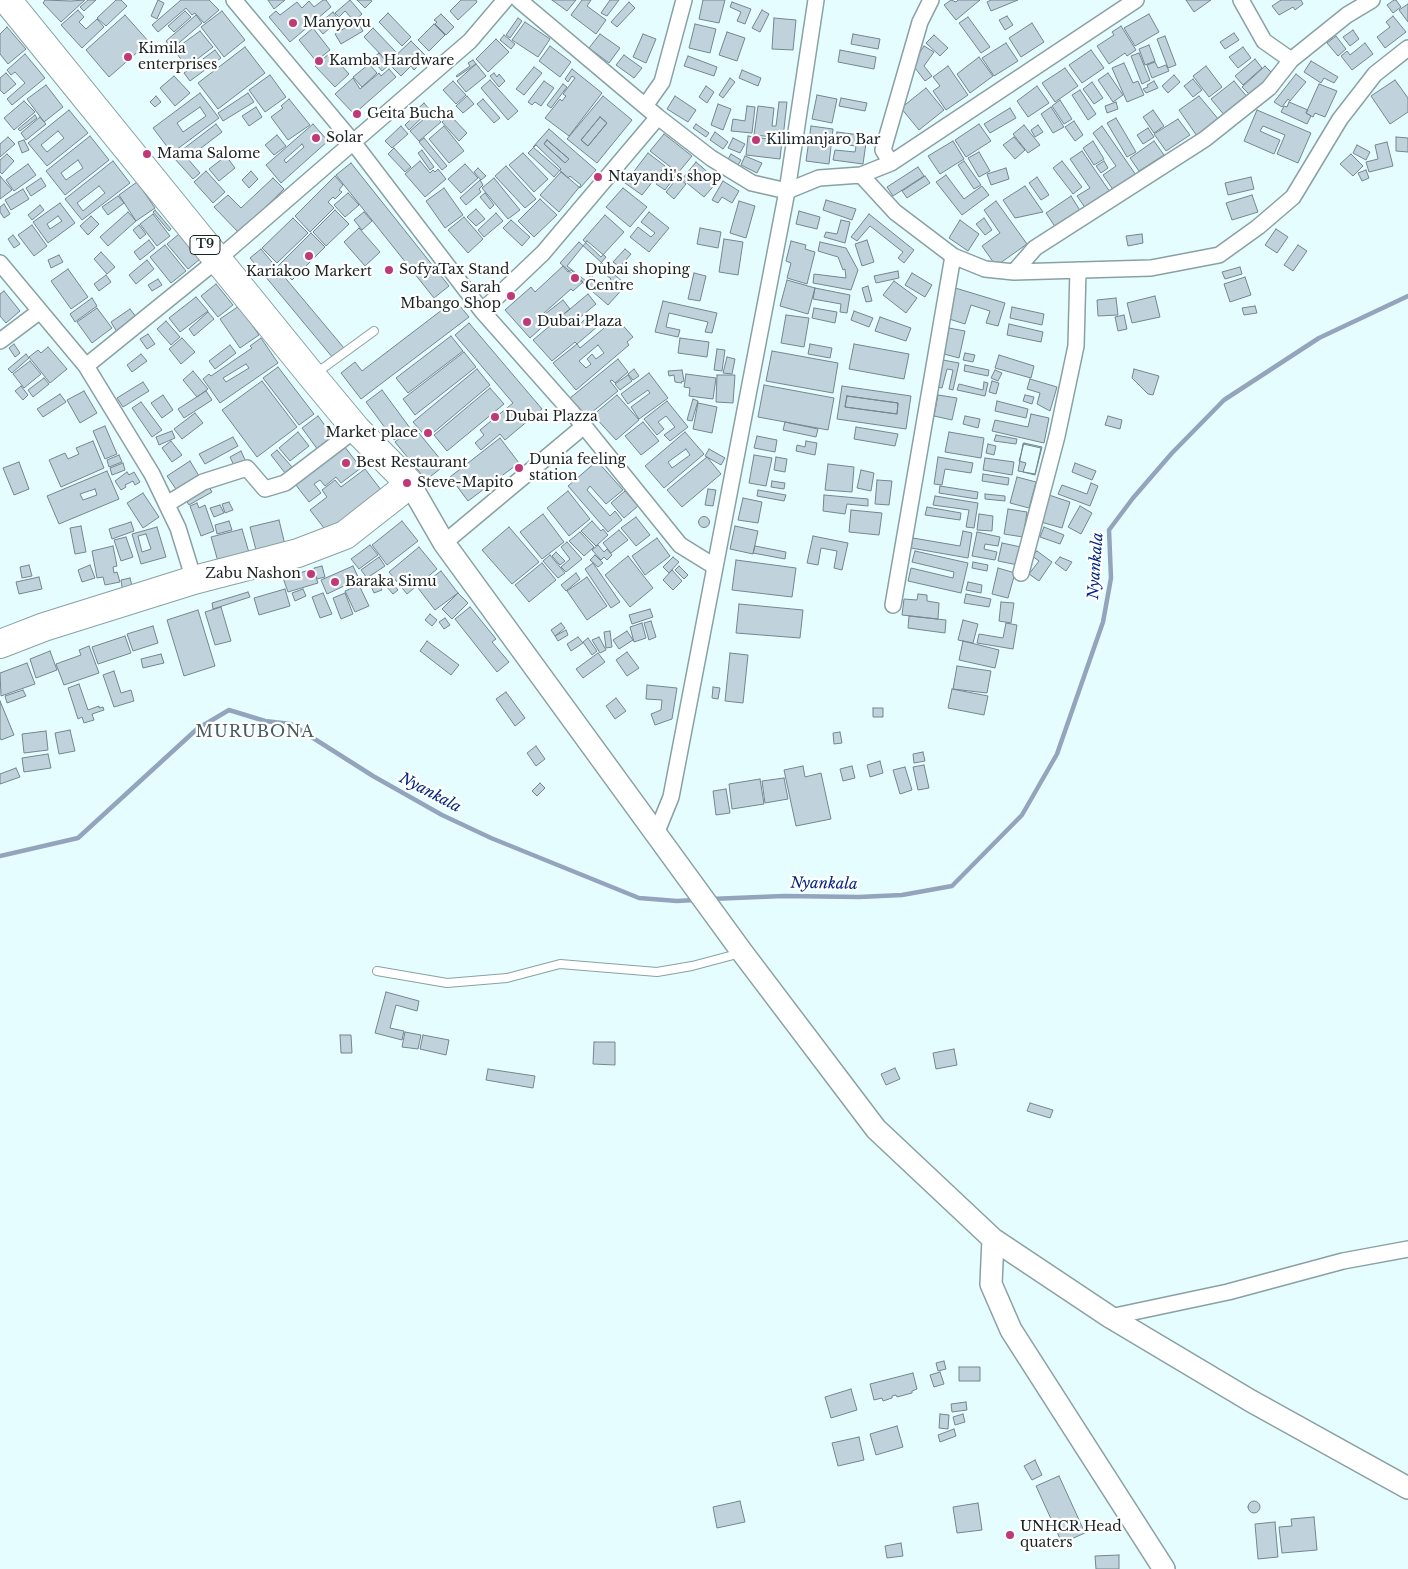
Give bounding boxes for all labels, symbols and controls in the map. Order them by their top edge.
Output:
place label: Manyovu [303,15,371,31]
marker: Manyovu [287,17,299,29]
place label: Kimila enterprises [138,41,217,74]
marker: Kimila enterprises [122,51,134,63]
place label: Kamba Hardware [329,53,454,69]
marker: Kamba Hardware [313,55,325,67]
place label: Geita Bucha [367,106,454,122]
marker: Geita Bucha [351,108,363,120]
place label: Solar [326,130,363,146]
marker: Solar [310,132,322,144]
place label: Kilimanjaro Bar [766,132,880,148]
marker: Kilimanjaro Bar [750,134,762,146]
place label: Mama Salome [157,146,260,162]
marker: Mama Salome [141,148,153,160]
place label: Ntayandi's shop [608,169,721,185]
marker: Ntayandi's shop [592,171,604,183]
road number: T9 [190,236,220,254]
marker: Kariakoo Markert [303,250,315,262]
place label: SofyaTax Stand [399,262,509,278]
place label: Dubai shoping Centre [585,262,690,294]
place label: Kariakoo Markert [246,264,372,280]
marker: SofyaTax Stand [383,264,395,276]
marker: Dubai shoping Centre [569,272,581,284]
place label: Sarah Mbango Shop [400,280,501,312]
marker: Sarah Mbango Shop [505,290,517,302]
place label: Dubai Plaza [537,314,622,330]
marker: Dubai Plaza [521,316,533,328]
place label: Dubai Plazza [505,409,598,425]
marker: Dubai Plazza [489,411,501,423]
place label: Market place [326,425,418,441]
marker: Market place [422,427,434,439]
place label: Dunia feeling station [529,452,626,484]
place label: Best Restaurant [356,455,468,471]
marker: Best Restaurant [340,457,352,469]
marker: Dunia feeling station [513,462,525,474]
place label: Steve-Mapito [417,475,513,491]
marker: Steve-Mapito [401,477,413,489]
water label: Nyankala [1085,532,1107,600]
place label: Zabu Nashon [205,566,301,582]
marker: Zabu Nashon [305,568,317,580]
place label: Baraka Simu [345,574,437,590]
marker: Baraka Simu [329,576,341,588]
district label: MURUBONA [194,722,316,742]
water label: Nyankala [396,769,464,817]
water label: Nyankala [790,874,858,894]
place label: UNHCR Head quaters [1020,1519,1122,1551]
marker: UNHCR Head quaters [1004,1529,1016,1541]

